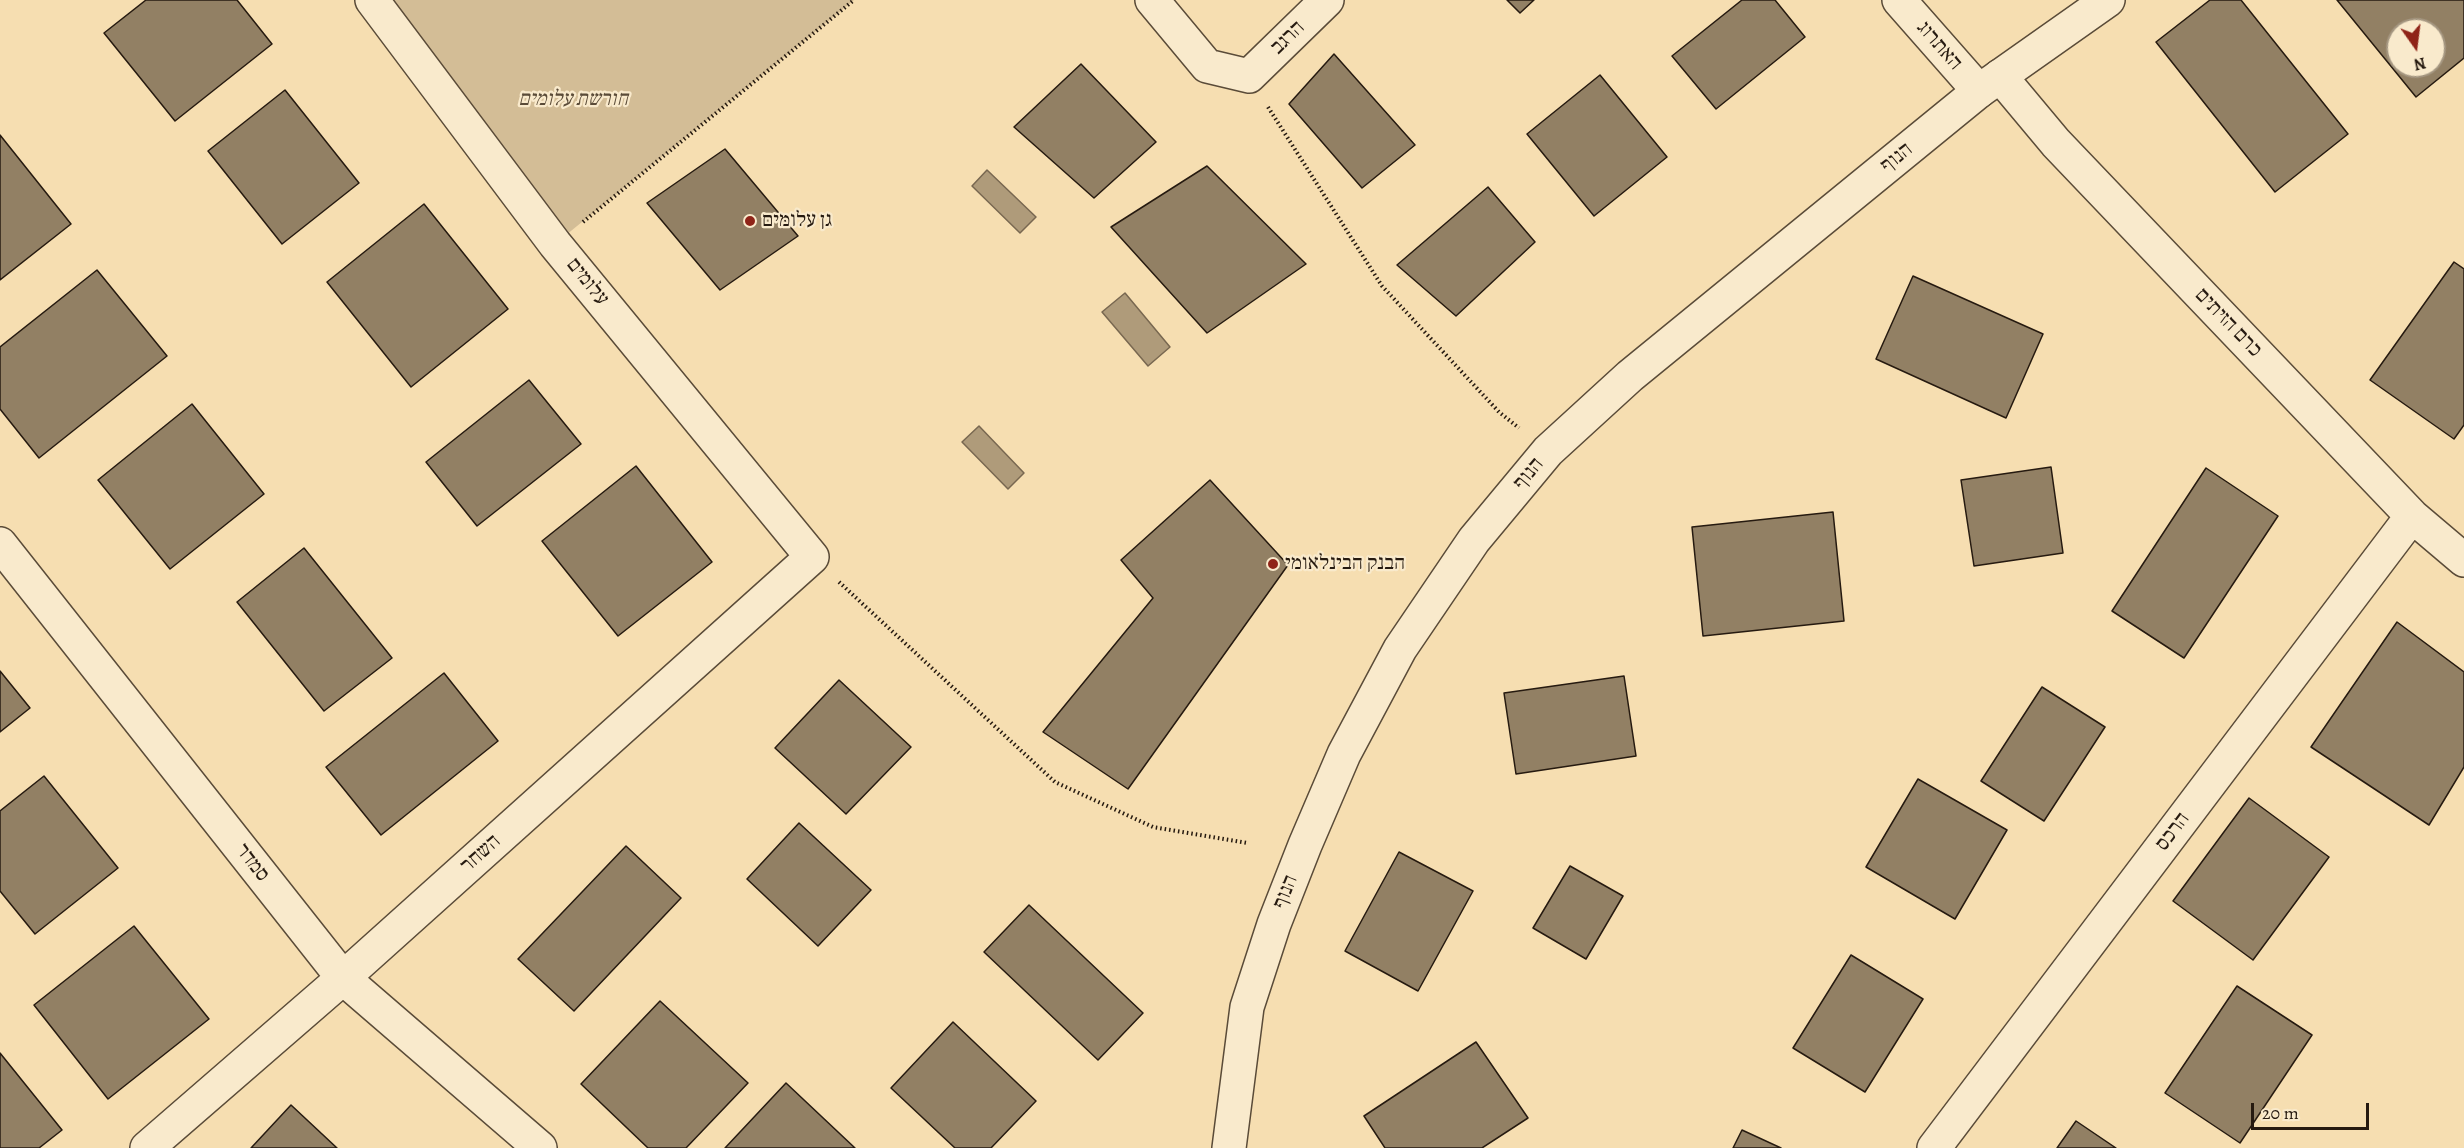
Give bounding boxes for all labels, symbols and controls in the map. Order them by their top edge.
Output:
street label: הרגב [1266,16,1310,60]
street label: האתרוג [1911,16,1967,76]
north arrow [2386,18,2446,78]
text: N [2412,51,2428,76]
park label: חורשת עלומים [518,87,628,113]
street label: הנוף [1876,137,1918,179]
place label: גן עלומים [762,208,832,234]
marker: גן עלומים [743,214,757,228]
street label: עלומים [560,253,614,311]
street label: כרם הזיתים [2189,283,2267,363]
street label: הנוף [1508,453,1550,495]
place label: הבנק הבינלאומי [1285,551,1405,577]
marker: הבנק הבינלאומי [1266,557,1280,571]
street label: הרכס [2150,808,2196,856]
street label: השחר [456,829,506,879]
street label: סמדר [229,839,275,887]
street label: הנוף [1268,871,1304,913]
scale bar [2254,1091,2372,1129]
text: 20 m [2262,1101,2299,1125]

